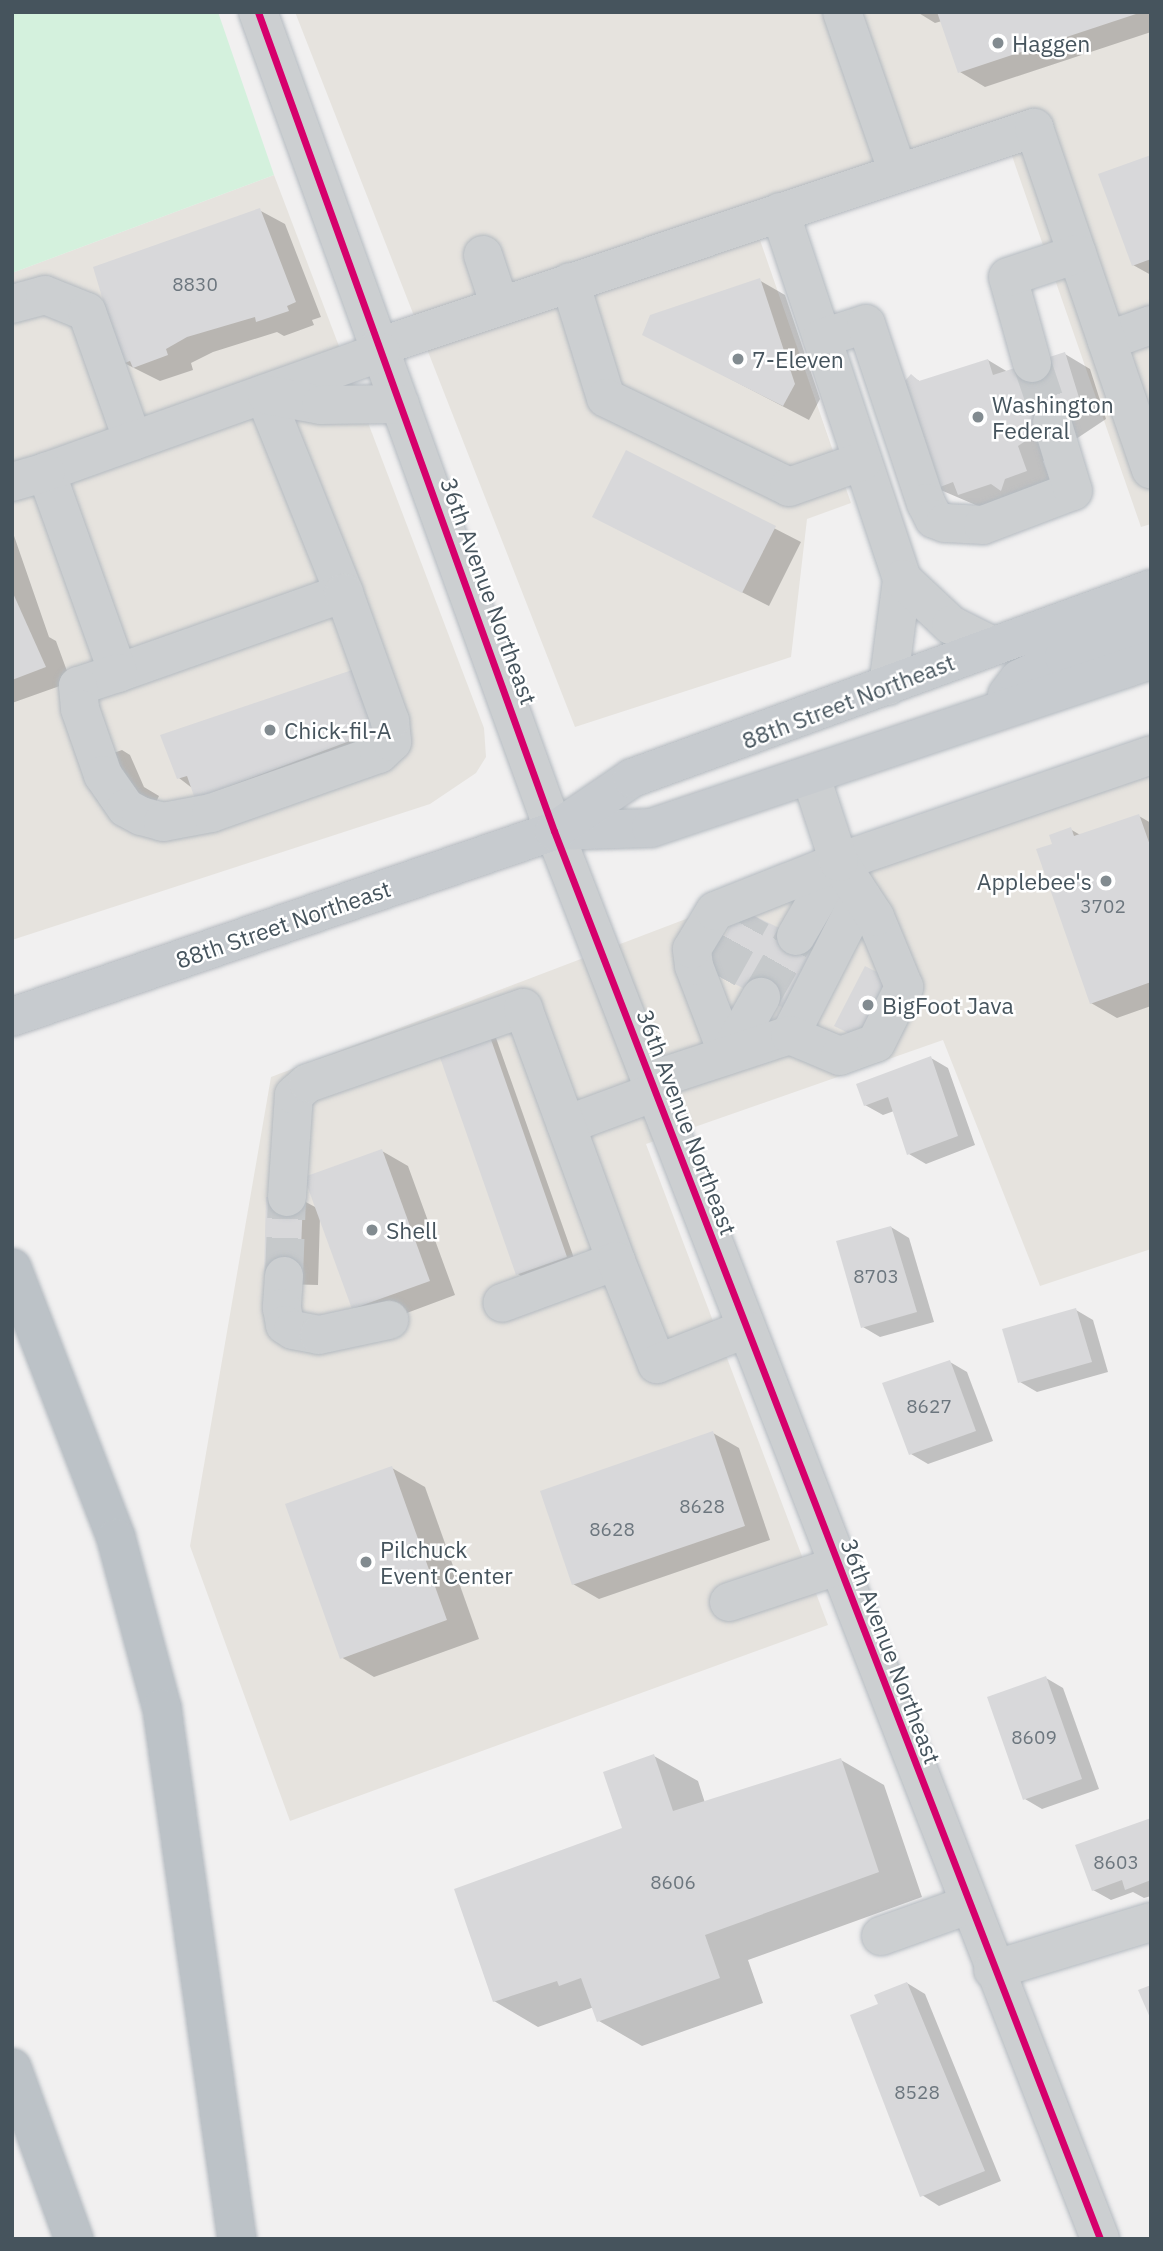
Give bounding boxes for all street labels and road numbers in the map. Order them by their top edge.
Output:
street label: 36th Avenue Northeast [435,474,543,708]
street label: 88th Street Northeast [738,648,958,754]
street label: 88th Street Northeast [172,874,394,974]
street label: 36th Avenue Northeast [631,1005,743,1239]
street label: 36th Avenue Northeast [835,1534,947,1768]

